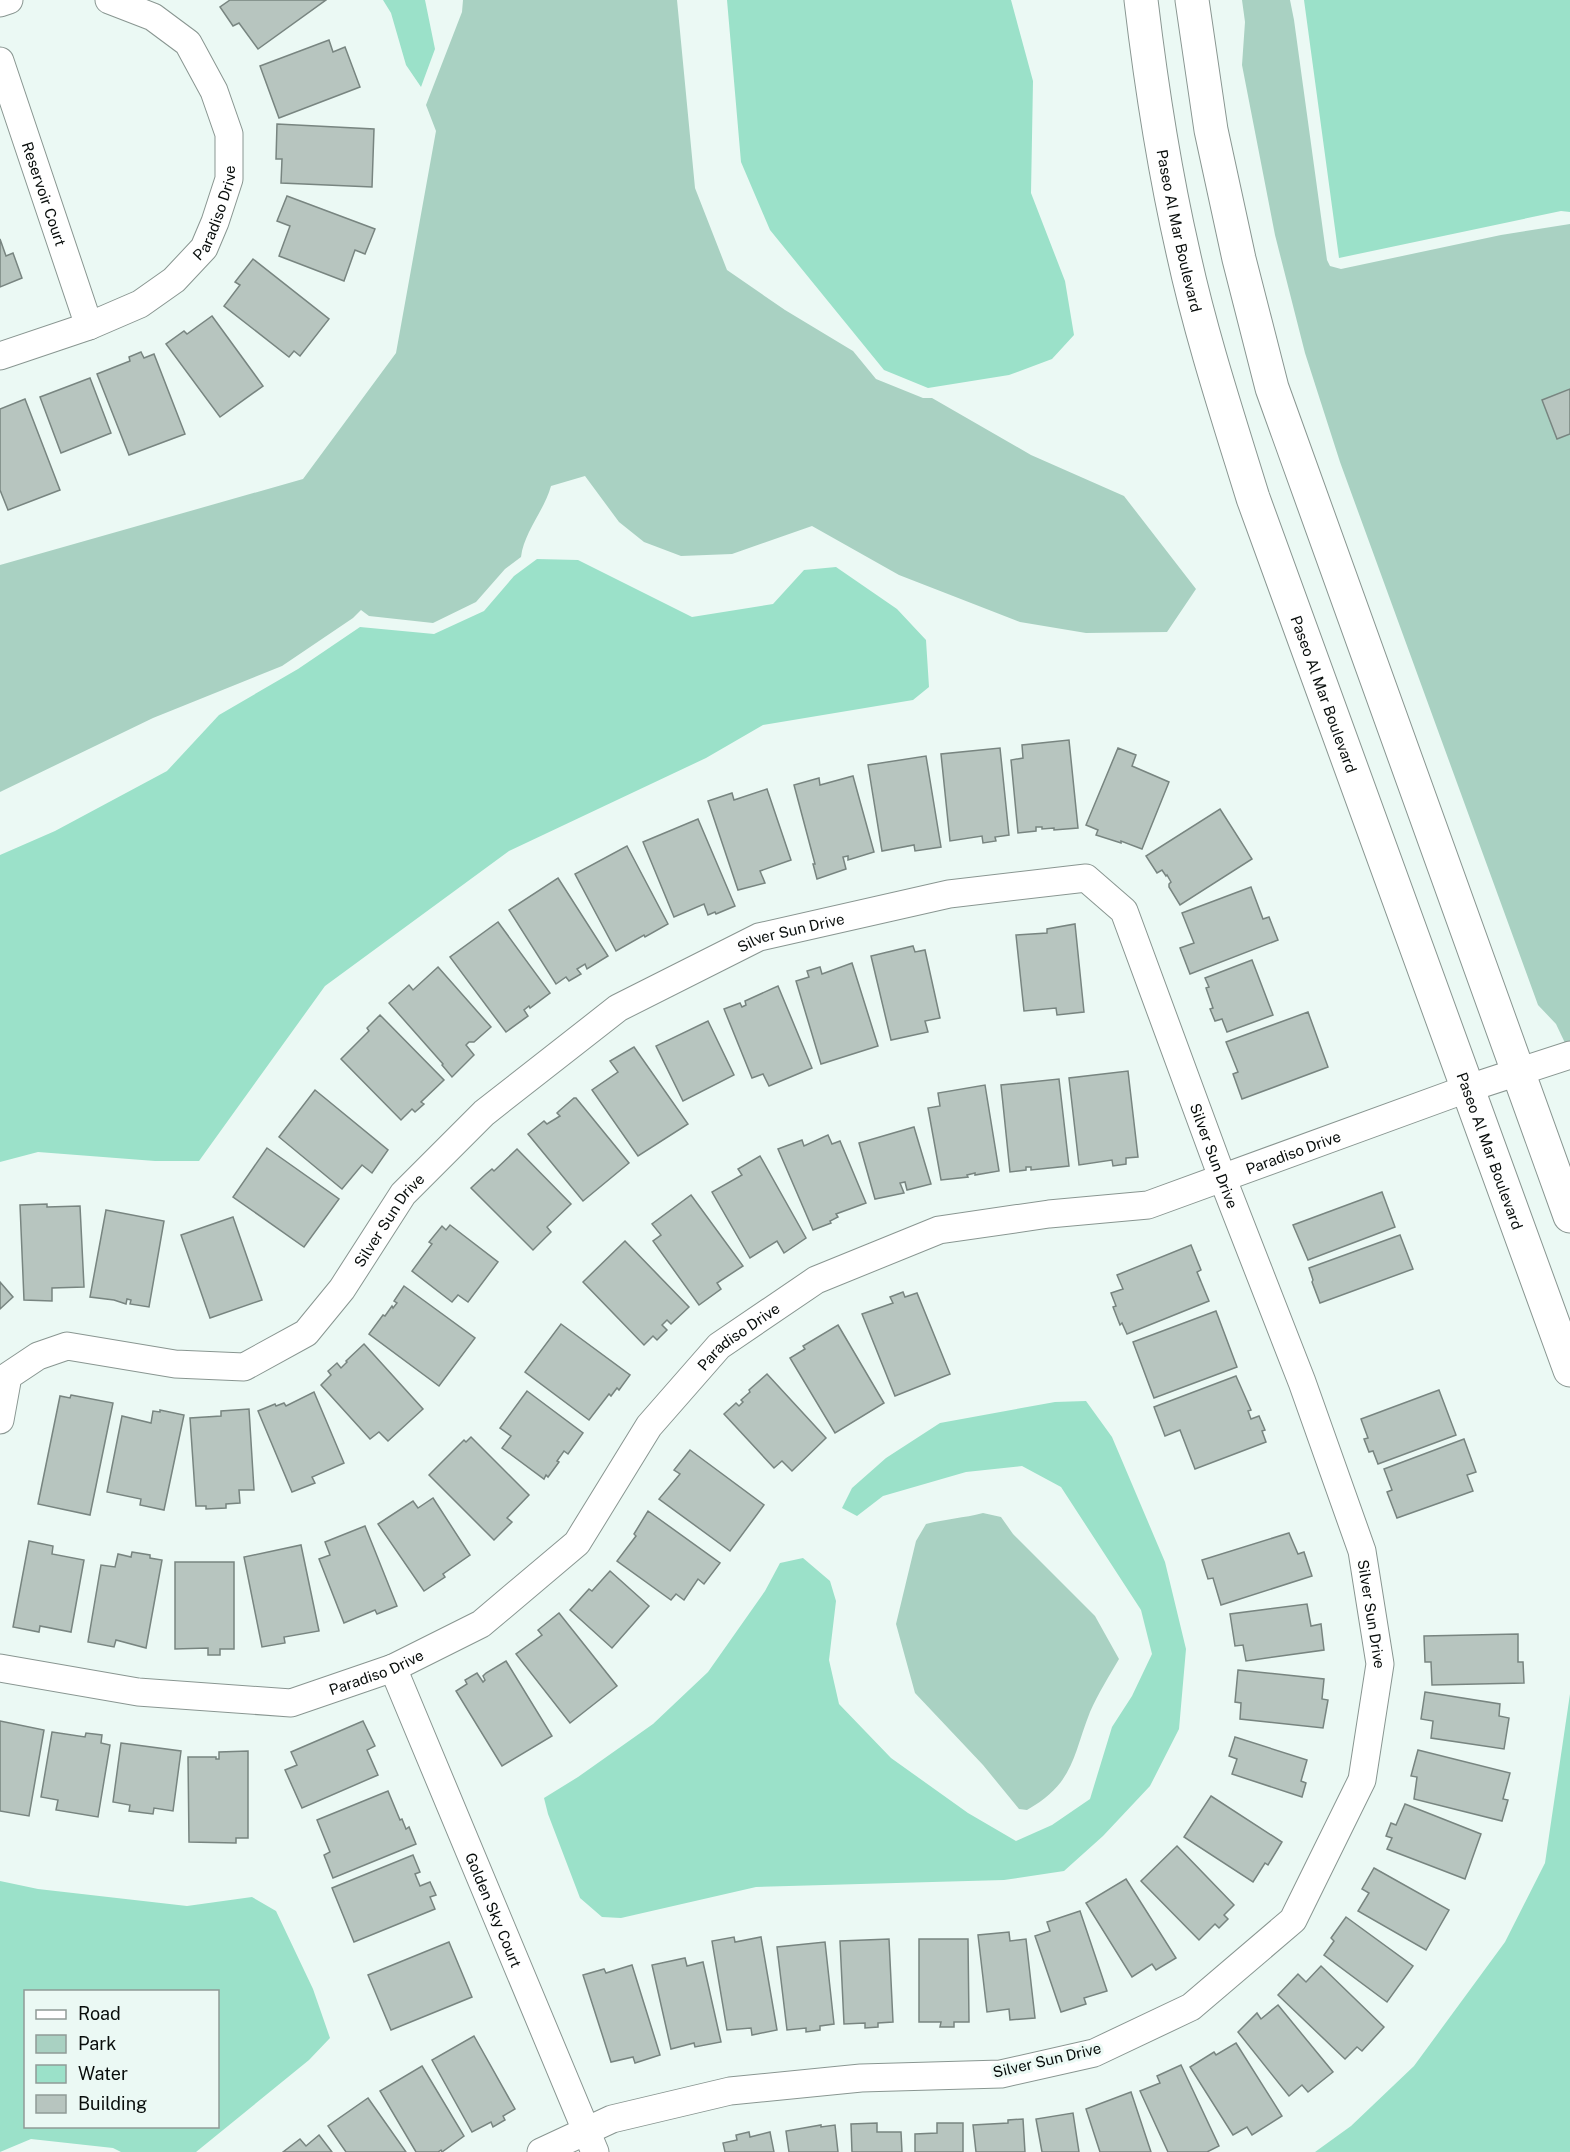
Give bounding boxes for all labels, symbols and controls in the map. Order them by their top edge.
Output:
street label: Reservoir Court [19,139,70,248]
street label: Paseo Al Mar Boulevard [1154,148,1206,314]
street label: Paradiso Drive [189,165,238,263]
street label: Paseo Al Mar Boulevard [1288,613,1361,775]
street label: Silver Sun Drive [734,909,846,955]
street label: Paseo Al Mar Boulevard [1454,1070,1527,1232]
street label: Silver Sun Drive [1187,1101,1242,1211]
street label: Paradiso Drive [1243,1127,1343,1177]
street label: Silver Sun Drive [350,1170,427,1270]
street label: Paradiso Drive [694,1299,782,1373]
street label: Silver Sun Drive [1355,1558,1389,1670]
street label: Paradiso Drive [327,1646,426,1698]
street label: Golden Sky Court [462,1850,525,1970]
legend [24,1990,219,2128]
text: Road [78,2003,121,2024]
text: Park [78,2033,116,2054]
street label: Silver Sun Drive [991,2039,1103,2081]
text: Water [78,2063,128,2084]
text: Building [78,2093,147,2114]

